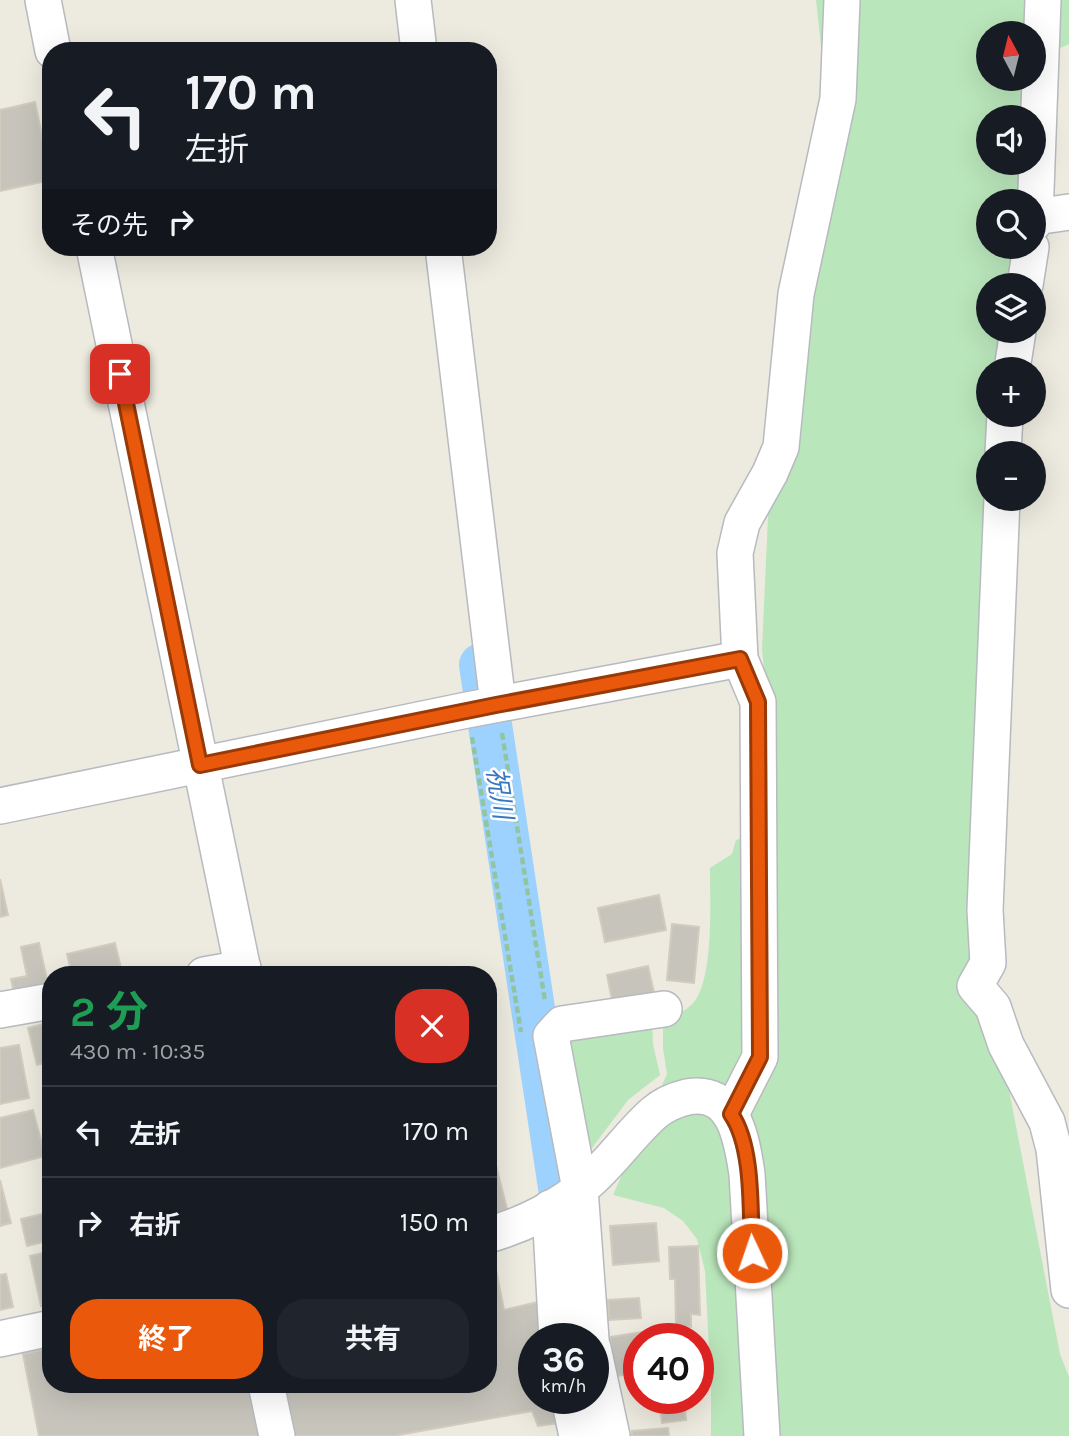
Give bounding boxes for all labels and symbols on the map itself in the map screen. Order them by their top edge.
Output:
north arrow [976,21,1046,91]
pin [90,344,150,404]
water label: 祝川 [480,765,519,824]
position arrow [715,1216,789,1290]
speed limit sign: 40 [623,1323,714,1414]

